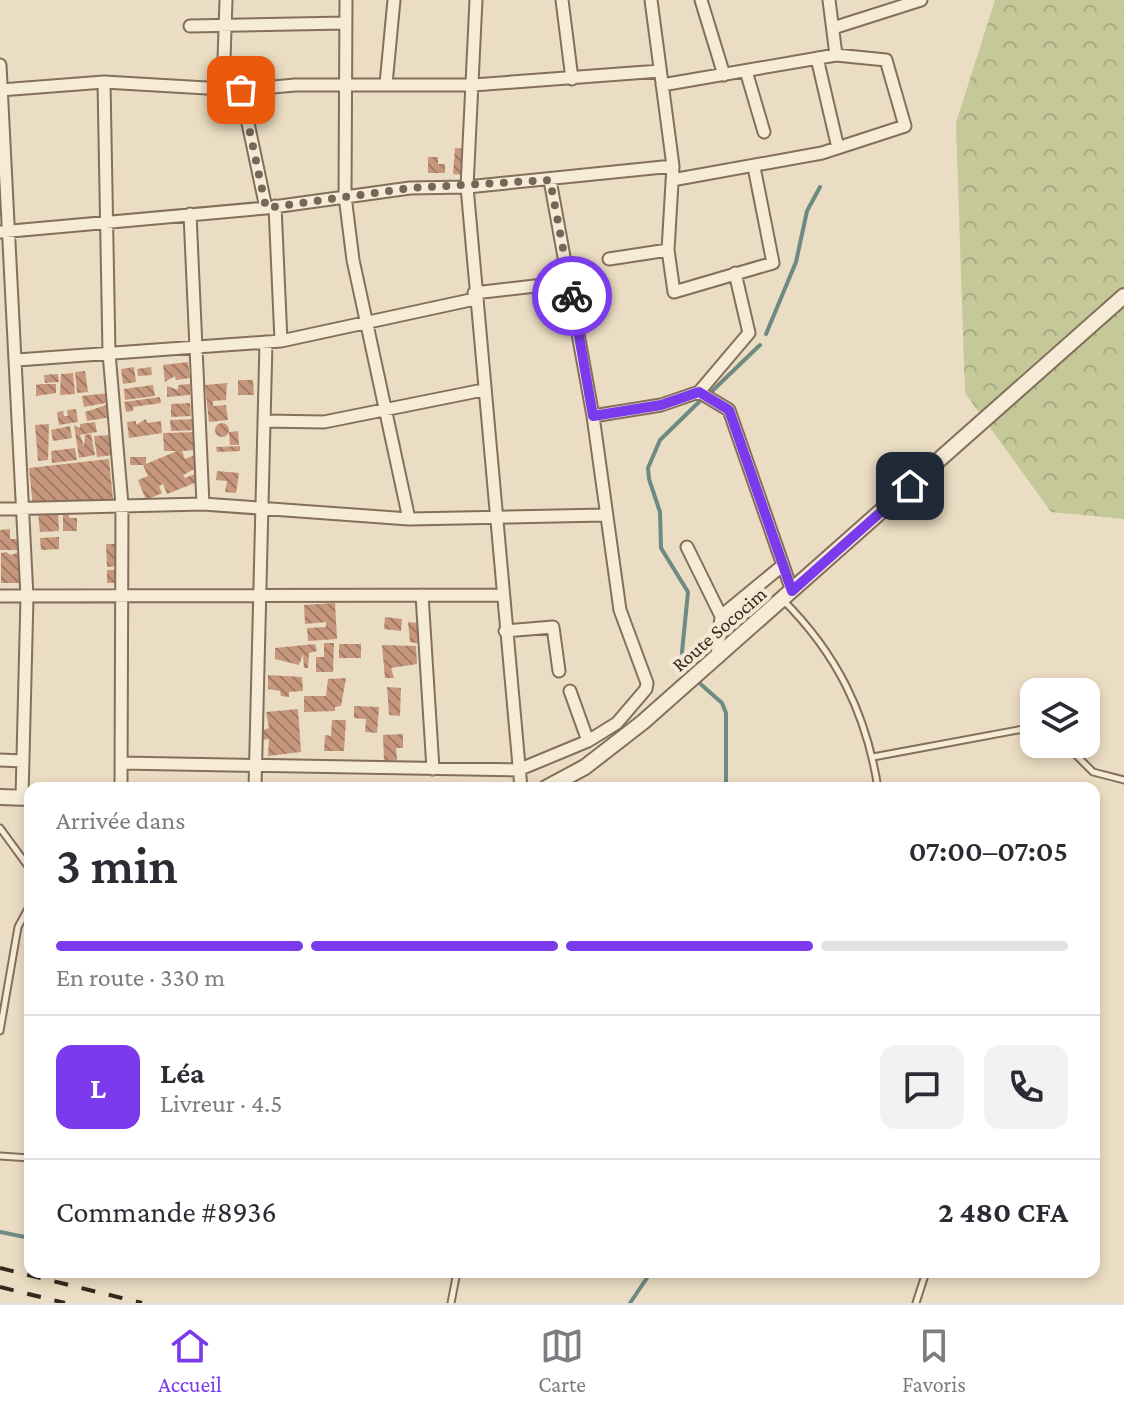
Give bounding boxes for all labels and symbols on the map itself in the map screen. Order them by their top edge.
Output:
pin [207,56,275,124]
courier [532,256,612,336]
pin [876,452,944,520]
street label: Route Sococim [667,582,771,676]

